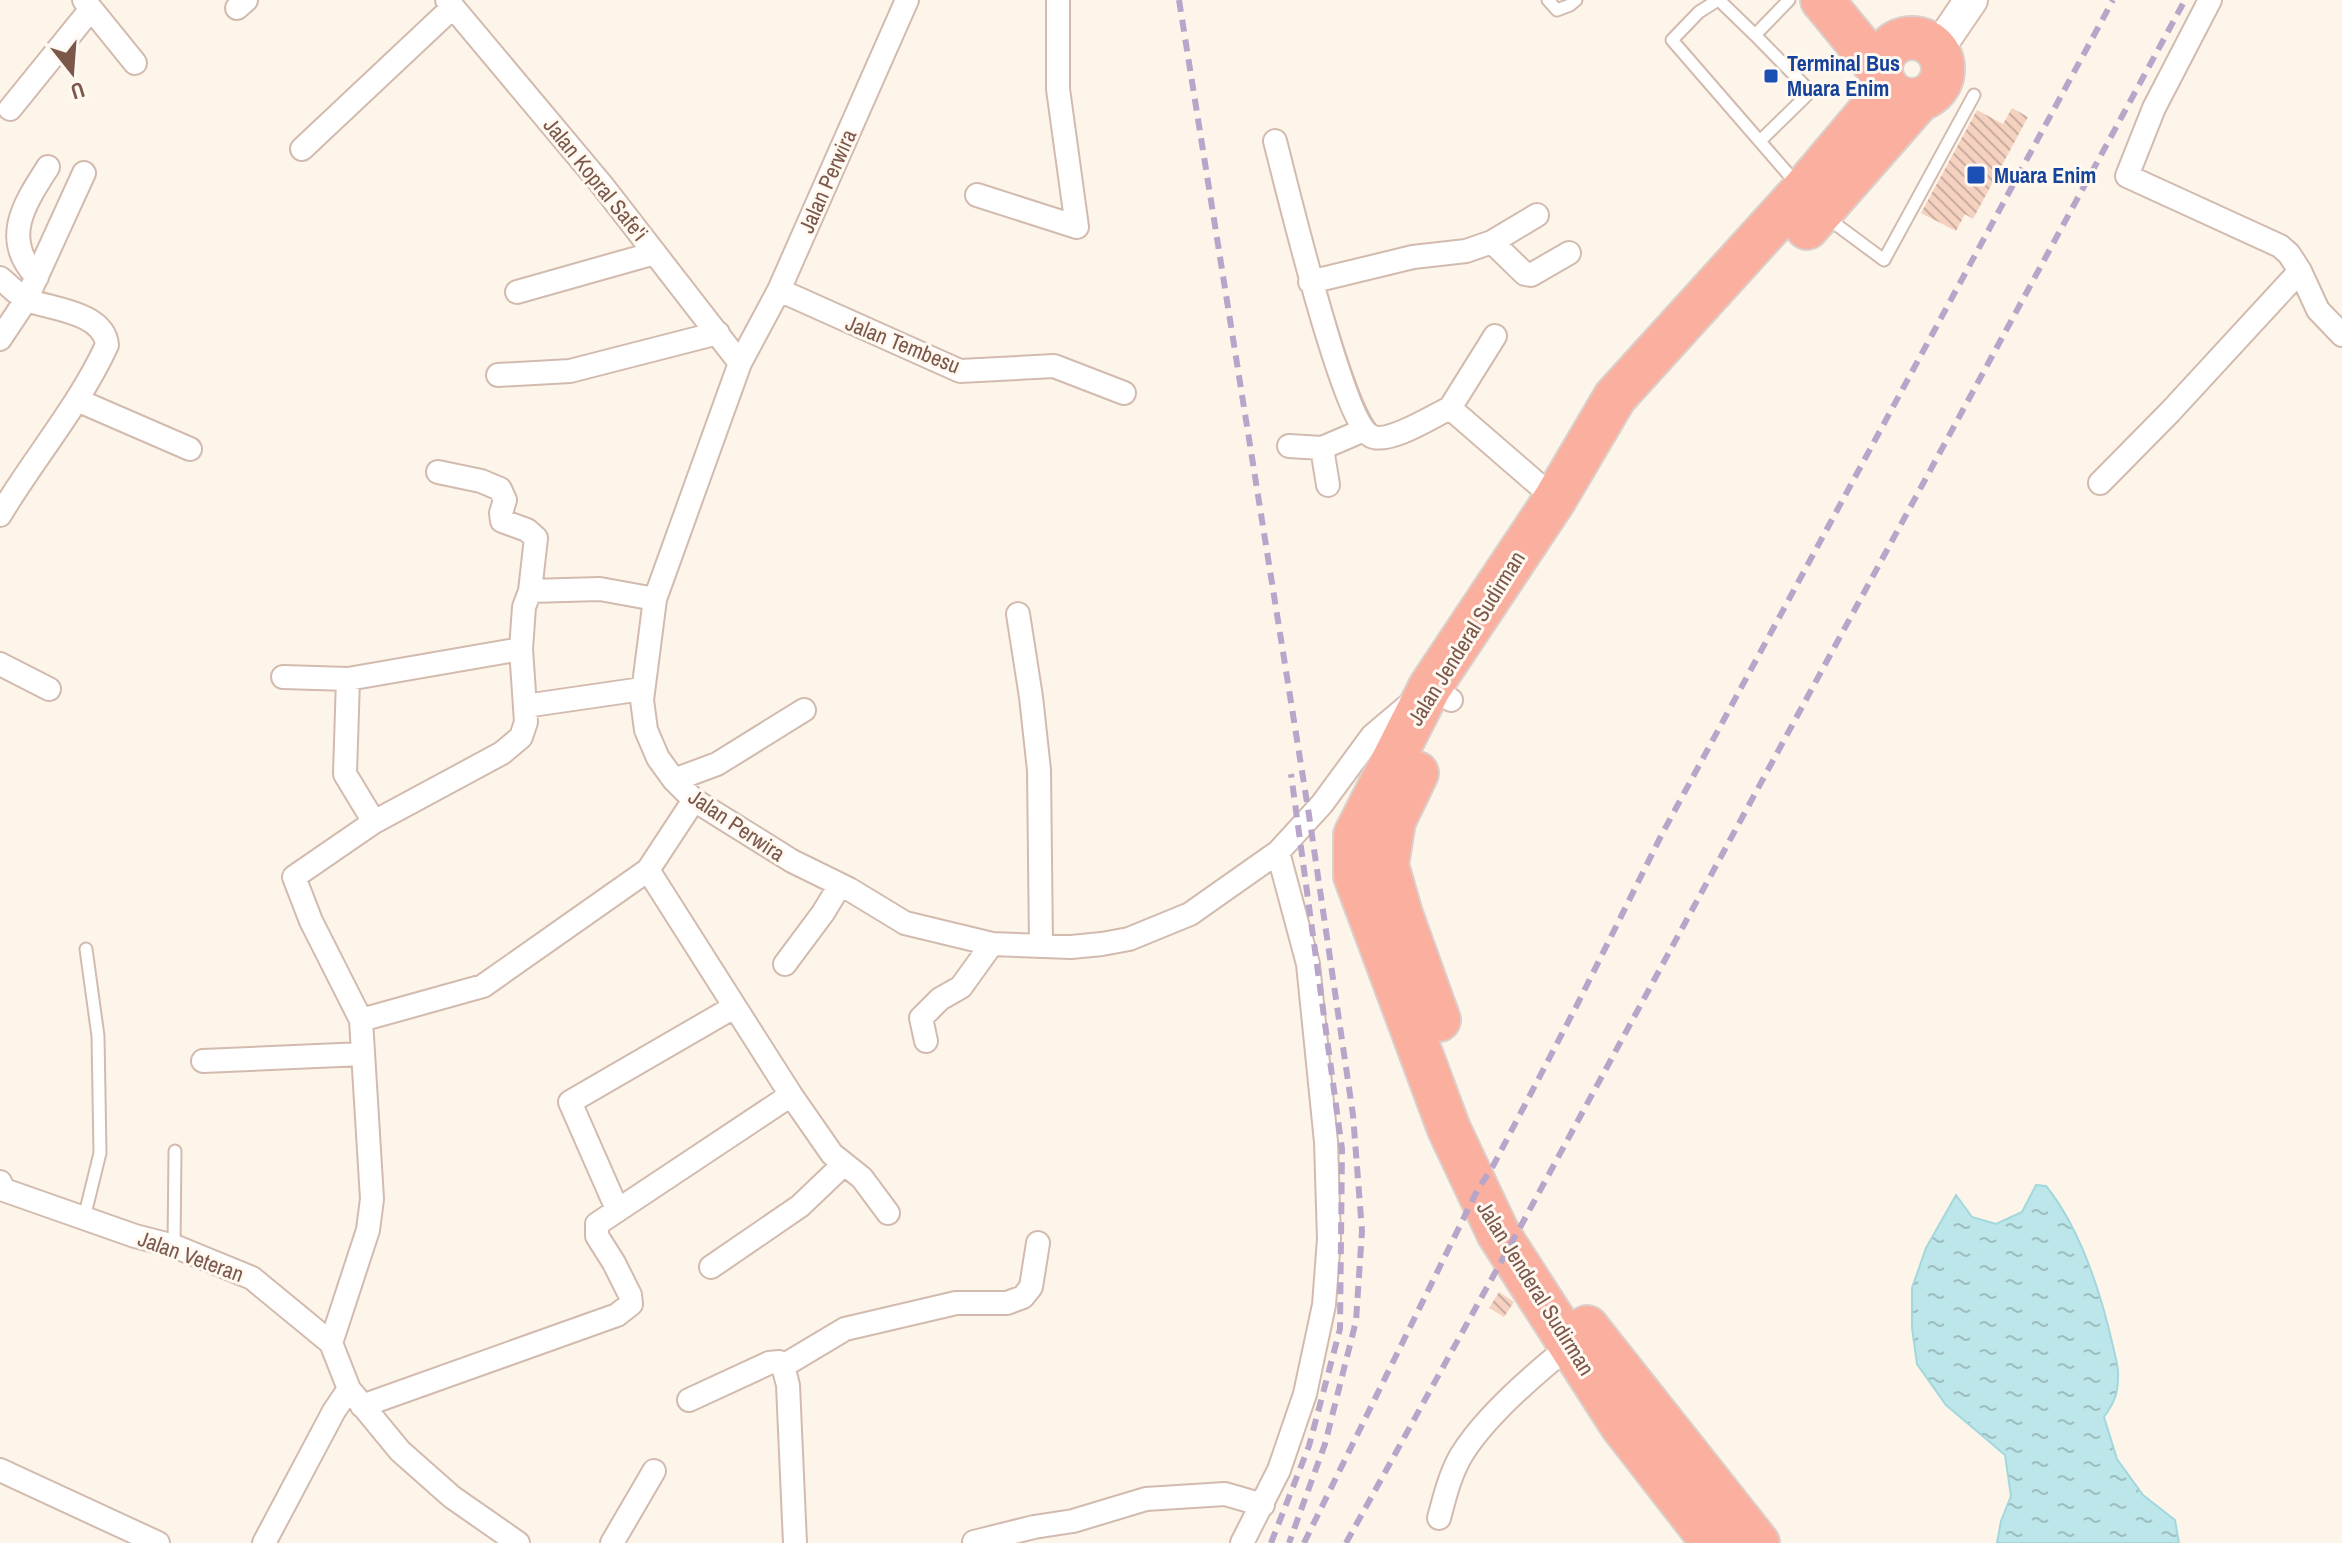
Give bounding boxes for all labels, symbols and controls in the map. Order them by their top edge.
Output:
north arrow [32,32,112,112]
place label: Terminal Bus Muara Enim [1787,48,1900,103]
marker: Terminal Bus Muara Enim [1762,67,1780,85]
text: U [67,75,88,107]
street label: Jalan Kopral Safe'i [537,111,655,247]
street label: Jalan Perwira [791,125,863,237]
place label: Muara Enim [1994,160,2096,190]
marker: Muara Enim [1965,164,1987,186]
street label: Jalan Tembesu [841,307,965,381]
street label: Jalan Jenderal Sudirman [1400,545,1532,731]
street label: Jalan Perwira [683,782,791,868]
street label: Jalan Jenderal Sudirman [1470,1195,1602,1381]
street label: Jalan Veteran [134,1223,248,1289]

